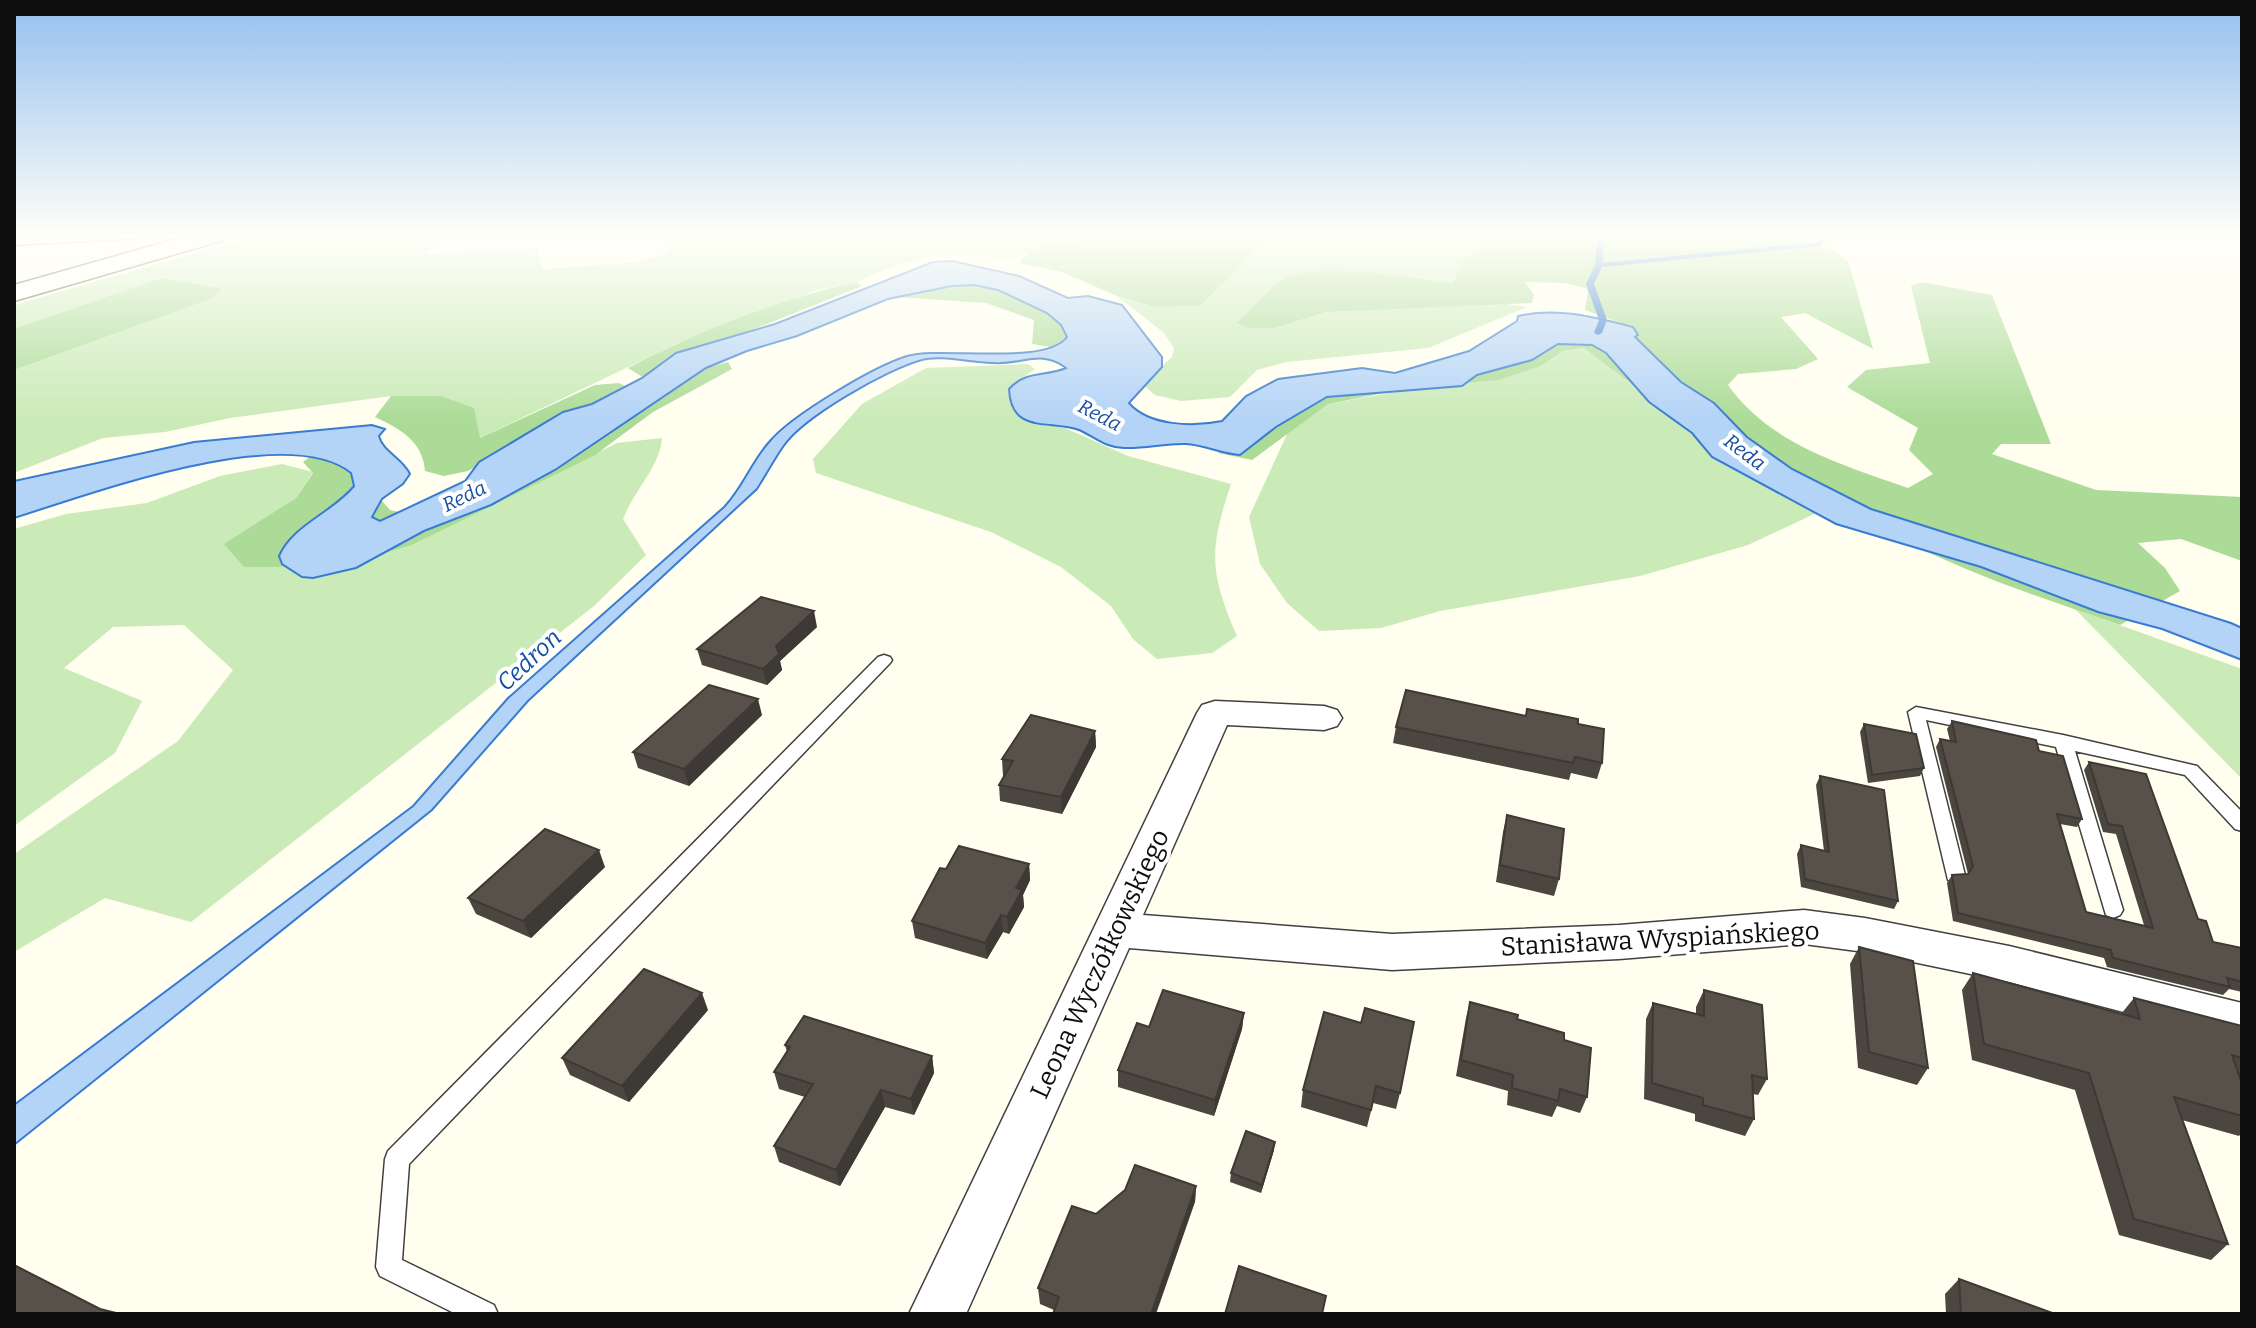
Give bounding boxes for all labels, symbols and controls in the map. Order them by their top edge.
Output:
water label: Reda [1074,394,1126,436]
water label: Reda [1719,429,1771,475]
water label: Reda [438,475,490,517]
water label: Cedron [491,623,567,697]
street label: Leona Wyczółkowskiego [1024,825,1176,1103]
street label: Stanisława Wyspiańskiego [1500,915,1820,963]

